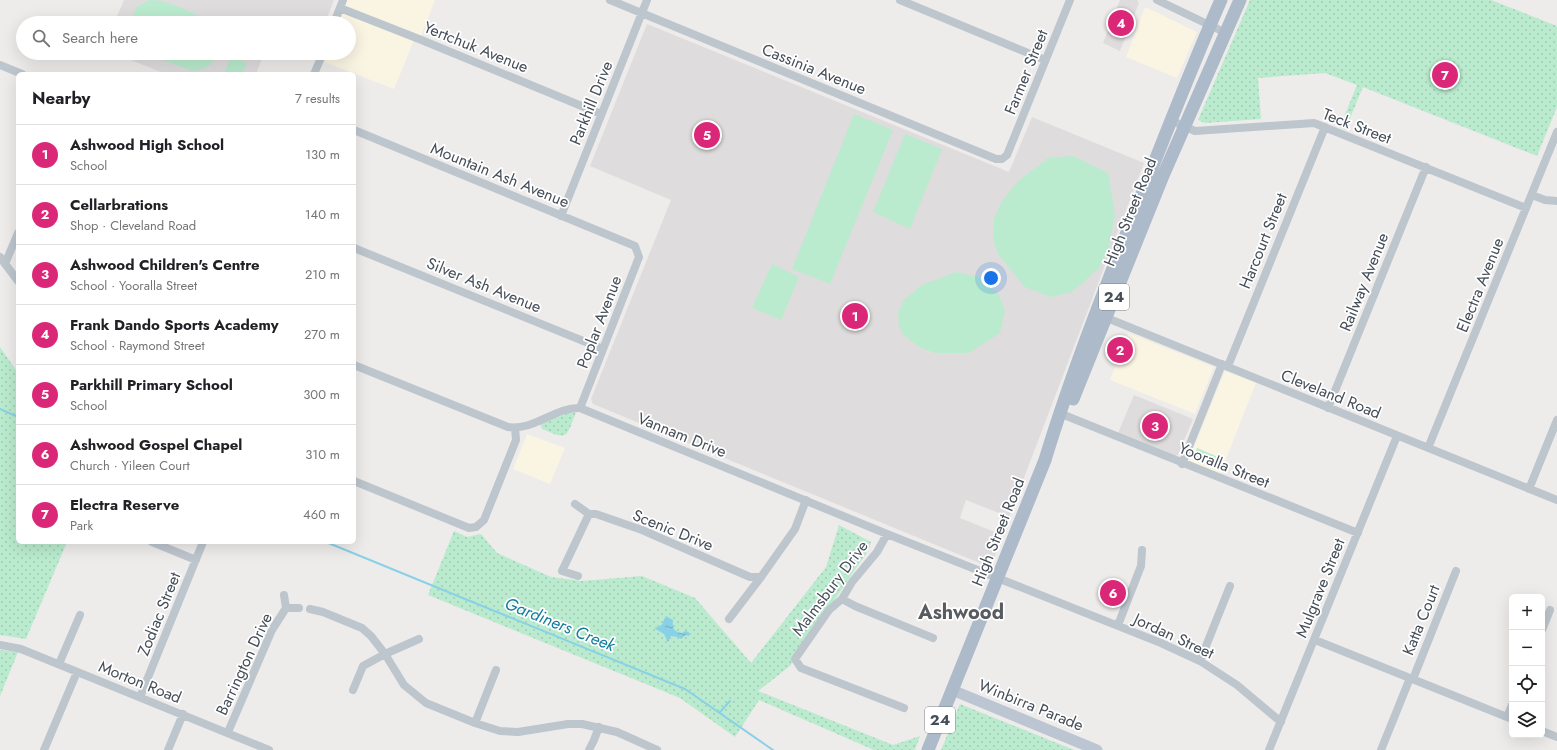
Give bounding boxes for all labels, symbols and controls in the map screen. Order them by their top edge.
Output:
pin: 4 [1108,8,1134,38]
search box [16,16,356,60]
street label: Yertchuk Avenue [420,16,532,78]
street label: Farmer Street [999,26,1054,118]
icon: search [30,27,52,49]
text: Search here [62,27,138,49]
street label: Cassinia Avenue [758,38,870,100]
street label: Parkhill Drive [564,58,618,148]
pin: 7 [1432,60,1458,90]
text: Nearby [32,86,90,110]
text: 7 results [295,89,340,108]
street label: Teck Street [1319,102,1395,150]
pin: 5 [694,120,720,150]
text: Ashwood High School [70,134,224,156]
street label: Mountain Ash Avenue [427,137,573,213]
text: 1 [42,145,48,164]
text: 130 m [305,145,340,164]
street label: High Street Road [1098,154,1162,270]
text: School [70,156,107,175]
street label: Harcourt Street [1233,190,1293,292]
text: Cellarbrations [70,194,168,216]
text: 2 [41,205,49,224]
text: 140 m [305,205,340,224]
text: Shop · Cleveland Road [70,216,196,235]
street label: Railway Avenue [1334,229,1394,335]
street label: Electra Avenue [1451,234,1509,336]
street label: Silver Ash Avenue [423,251,545,319]
text: Ashwood Children's Centre [70,254,260,276]
text: 3 [41,265,49,284]
text: 210 m [305,265,340,284]
your location [981,268,1001,288]
street label: Poplar Avenue [571,272,627,372]
text: School · Yooralla Street [70,276,197,295]
road number: 24 [1099,284,1129,310]
pin: 1 [842,301,868,331]
text: Frank Dando Sports Academy [70,314,279,336]
text: 4 [40,325,50,344]
text: 270 m [304,325,340,344]
pin: 2 [1107,335,1133,365]
text: School · Raymond Street [70,336,205,355]
street label: Cleveland Road [1278,364,1384,424]
text: Parkhill Primary School [70,374,233,396]
text: 5 [41,385,49,404]
text: 300 m [303,385,340,404]
text: School [70,396,107,415]
street label: Vannam Drive [634,407,730,463]
pin: 3 [1142,411,1168,441]
text: Ashwood Gospel Chapel [70,434,242,456]
street label: Yooralla Street [1175,436,1273,494]
text: 6 [41,445,49,464]
text: 310 m [305,445,340,464]
text: Church · Yileen Court [70,456,190,475]
street label: High Street Road [966,474,1030,590]
text: Electra Reserve [70,494,179,516]
street label: Scenic Drive [629,503,717,557]
text: 7 [41,505,49,524]
text: 460 m [303,505,340,524]
text: Park [70,516,93,535]
street label: Malmsbury Drive [786,535,874,641]
street label: Mulgrave Street [1290,535,1350,641]
street label: Zodiac Street [132,568,186,659]
pin: 6 [1100,578,1126,608]
street label: Katta Court [1396,581,1446,659]
water label: Gardiners Creek [501,591,619,657]
map controls [1509,594,1545,738]
button: + [1509,594,1545,630]
district label: Ashwood [917,598,1004,627]
street label: Jordan Street [1128,607,1218,665]
street label: Barrington Drive [210,609,278,719]
button: − [1509,630,1545,666]
street label: Morton Road [95,655,185,709]
button: locate [1509,666,1545,702]
street label: Winbirra Parade [975,673,1087,737]
button: layers [1509,702,1545,738]
road number: 24 [925,707,955,733]

